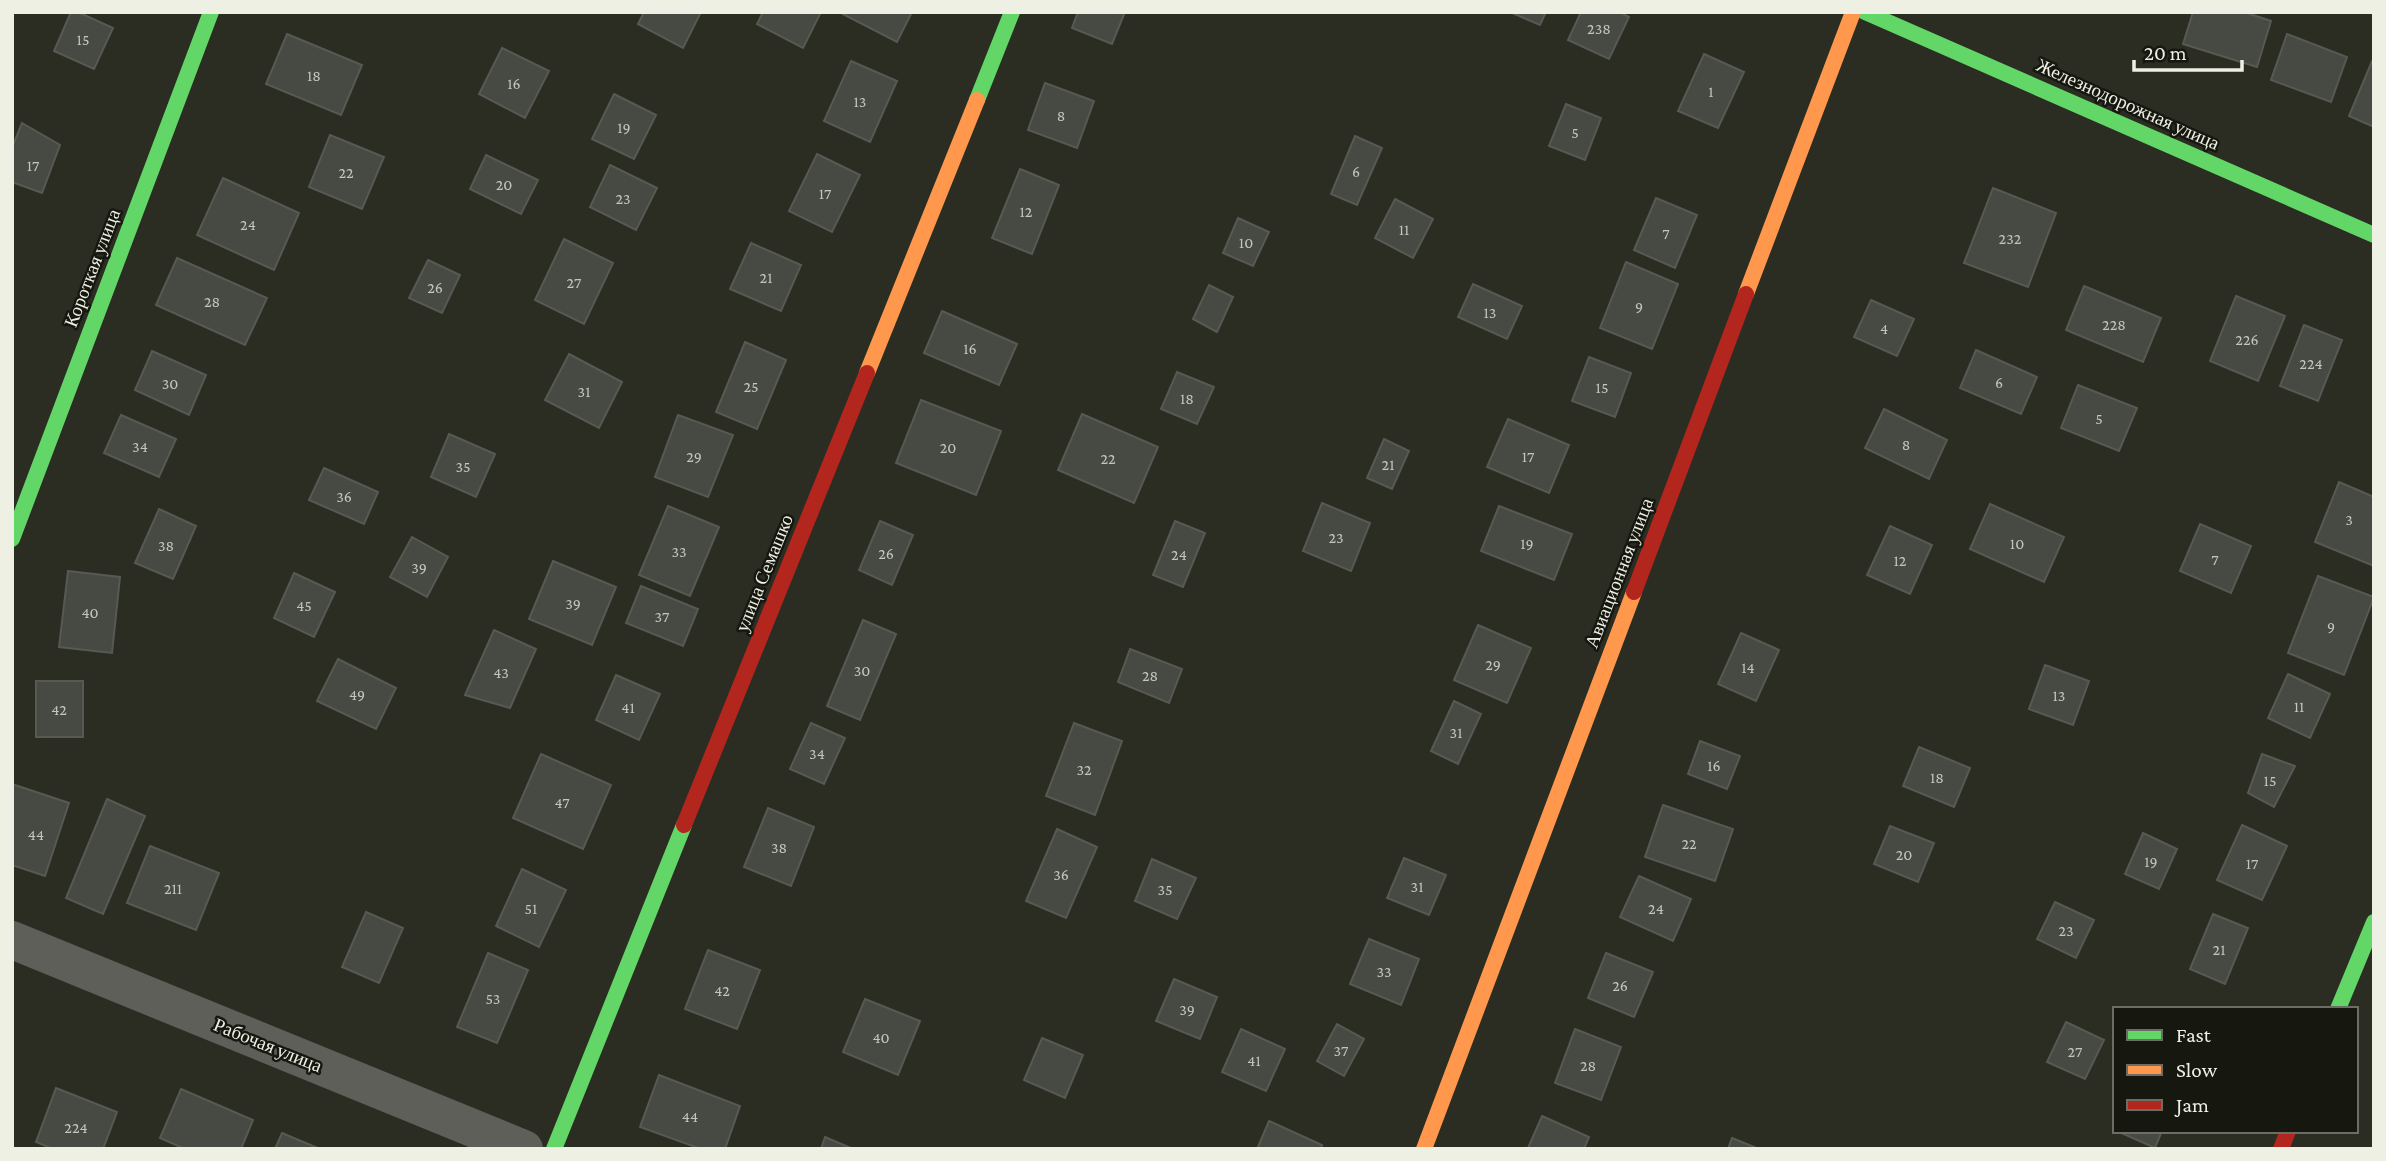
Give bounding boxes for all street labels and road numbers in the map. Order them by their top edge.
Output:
street label: Железнодорожная улица [2033,54,2223,154]
street label: Короткая улица [60,205,124,330]
street label: Авиационная улица [1581,494,1658,651]
street label: улица Семашко [731,511,797,635]
street label: Рабочая улица [211,1014,326,1076]

